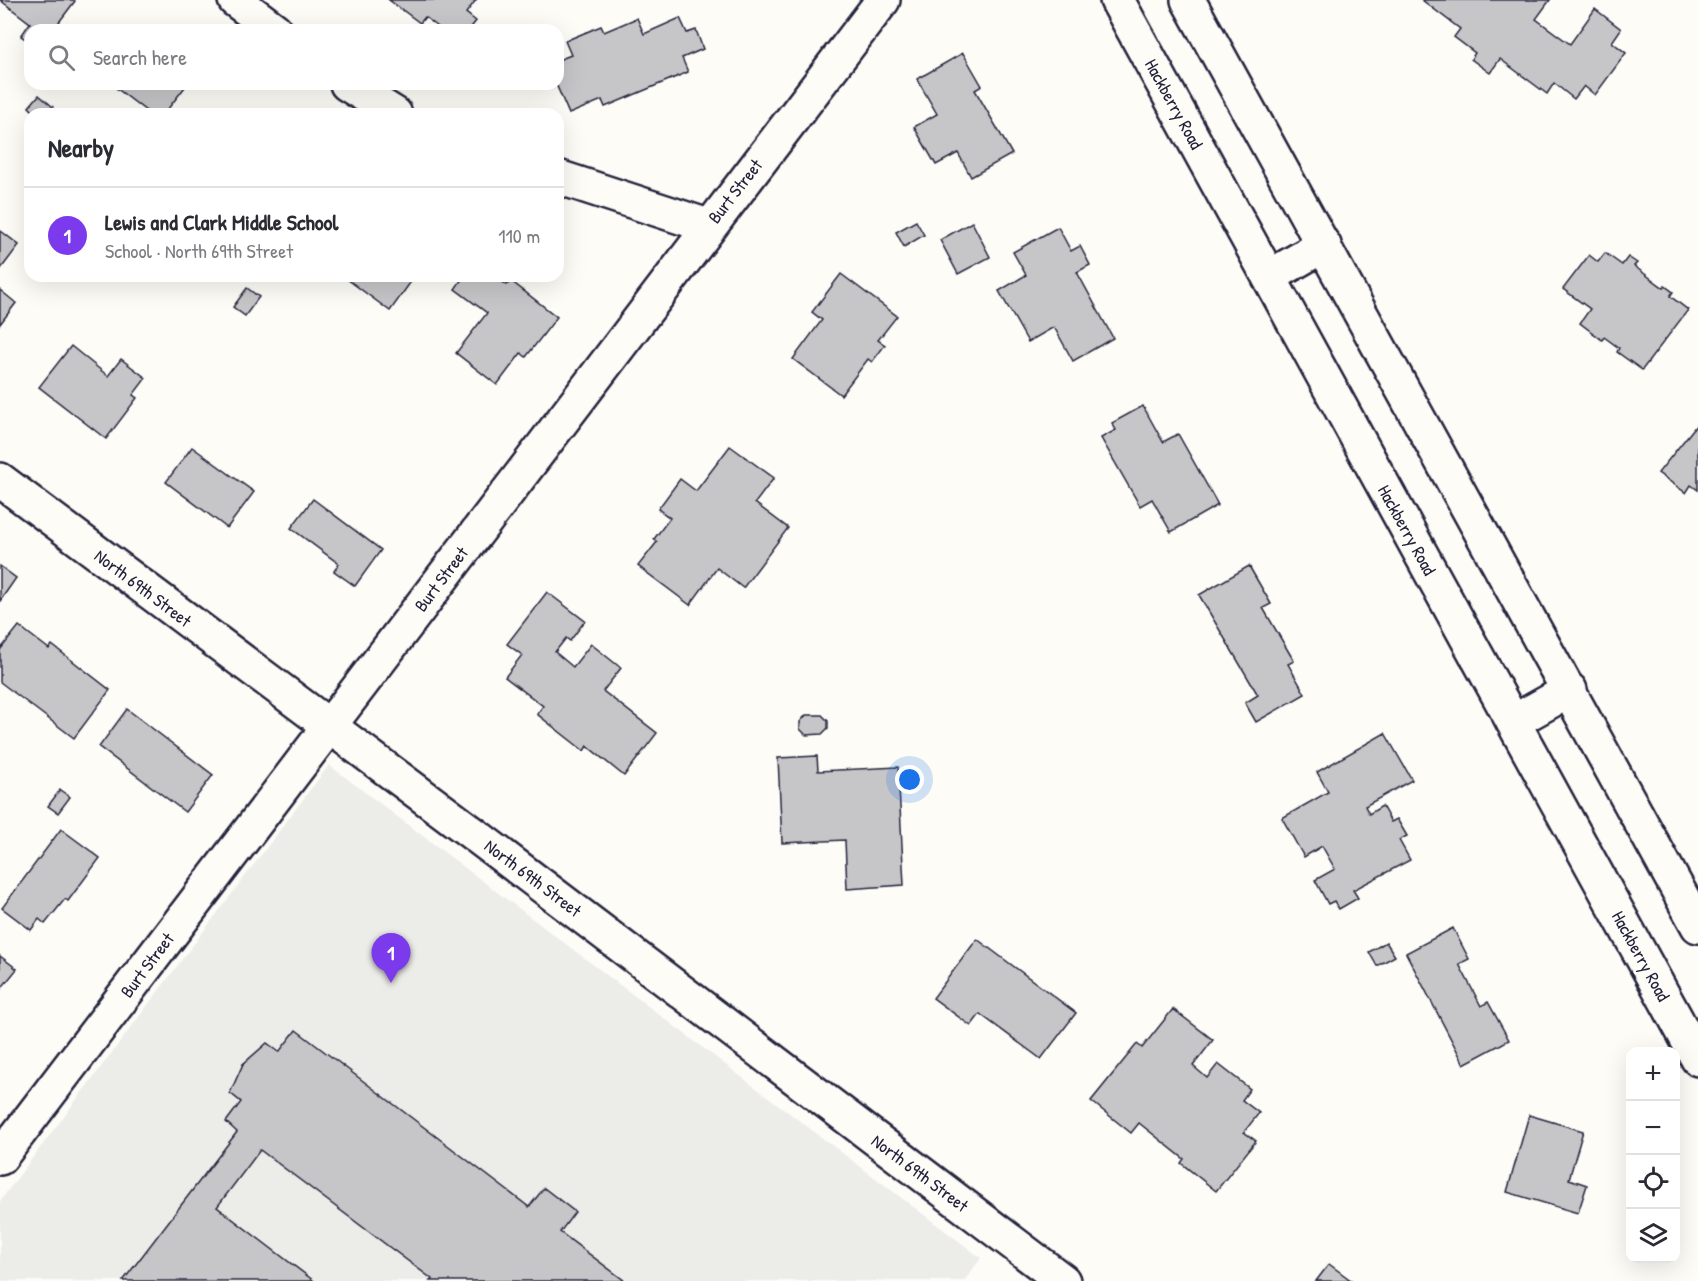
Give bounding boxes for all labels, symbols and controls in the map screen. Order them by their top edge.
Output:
search box [24,24,564,90]
icon: search [45,41,78,74]
text: Search here [93,42,187,72]
street label: Hackberry Road [1139,54,1209,154]
text: Nearby [48,130,114,165]
street label: Burt Street [702,153,769,228]
text: Lewis and Clark Middle School [105,207,338,237]
text: 1 [64,222,71,249]
text: 110 m [498,222,540,249]
text: School · North 69th Street [105,237,293,264]
street label: Hackberry Road [1372,480,1442,580]
street label: Burt Street [408,541,474,617]
street label: North 69th Street [89,543,197,633]
your location [895,765,924,794]
street label: North 69th Street [479,833,587,923]
street label: Hackberry Road [1606,906,1676,1006]
street label: Burt Street [114,927,180,1003]
pin: 1 [372,934,410,983]
map controls [1626,1047,1680,1263]
button: + [1626,1047,1680,1101]
button: − [1626,1101,1680,1155]
street label: North 69th Street [866,1128,974,1218]
button: locate [1626,1155,1680,1209]
button: layers [1626,1209,1680,1263]

